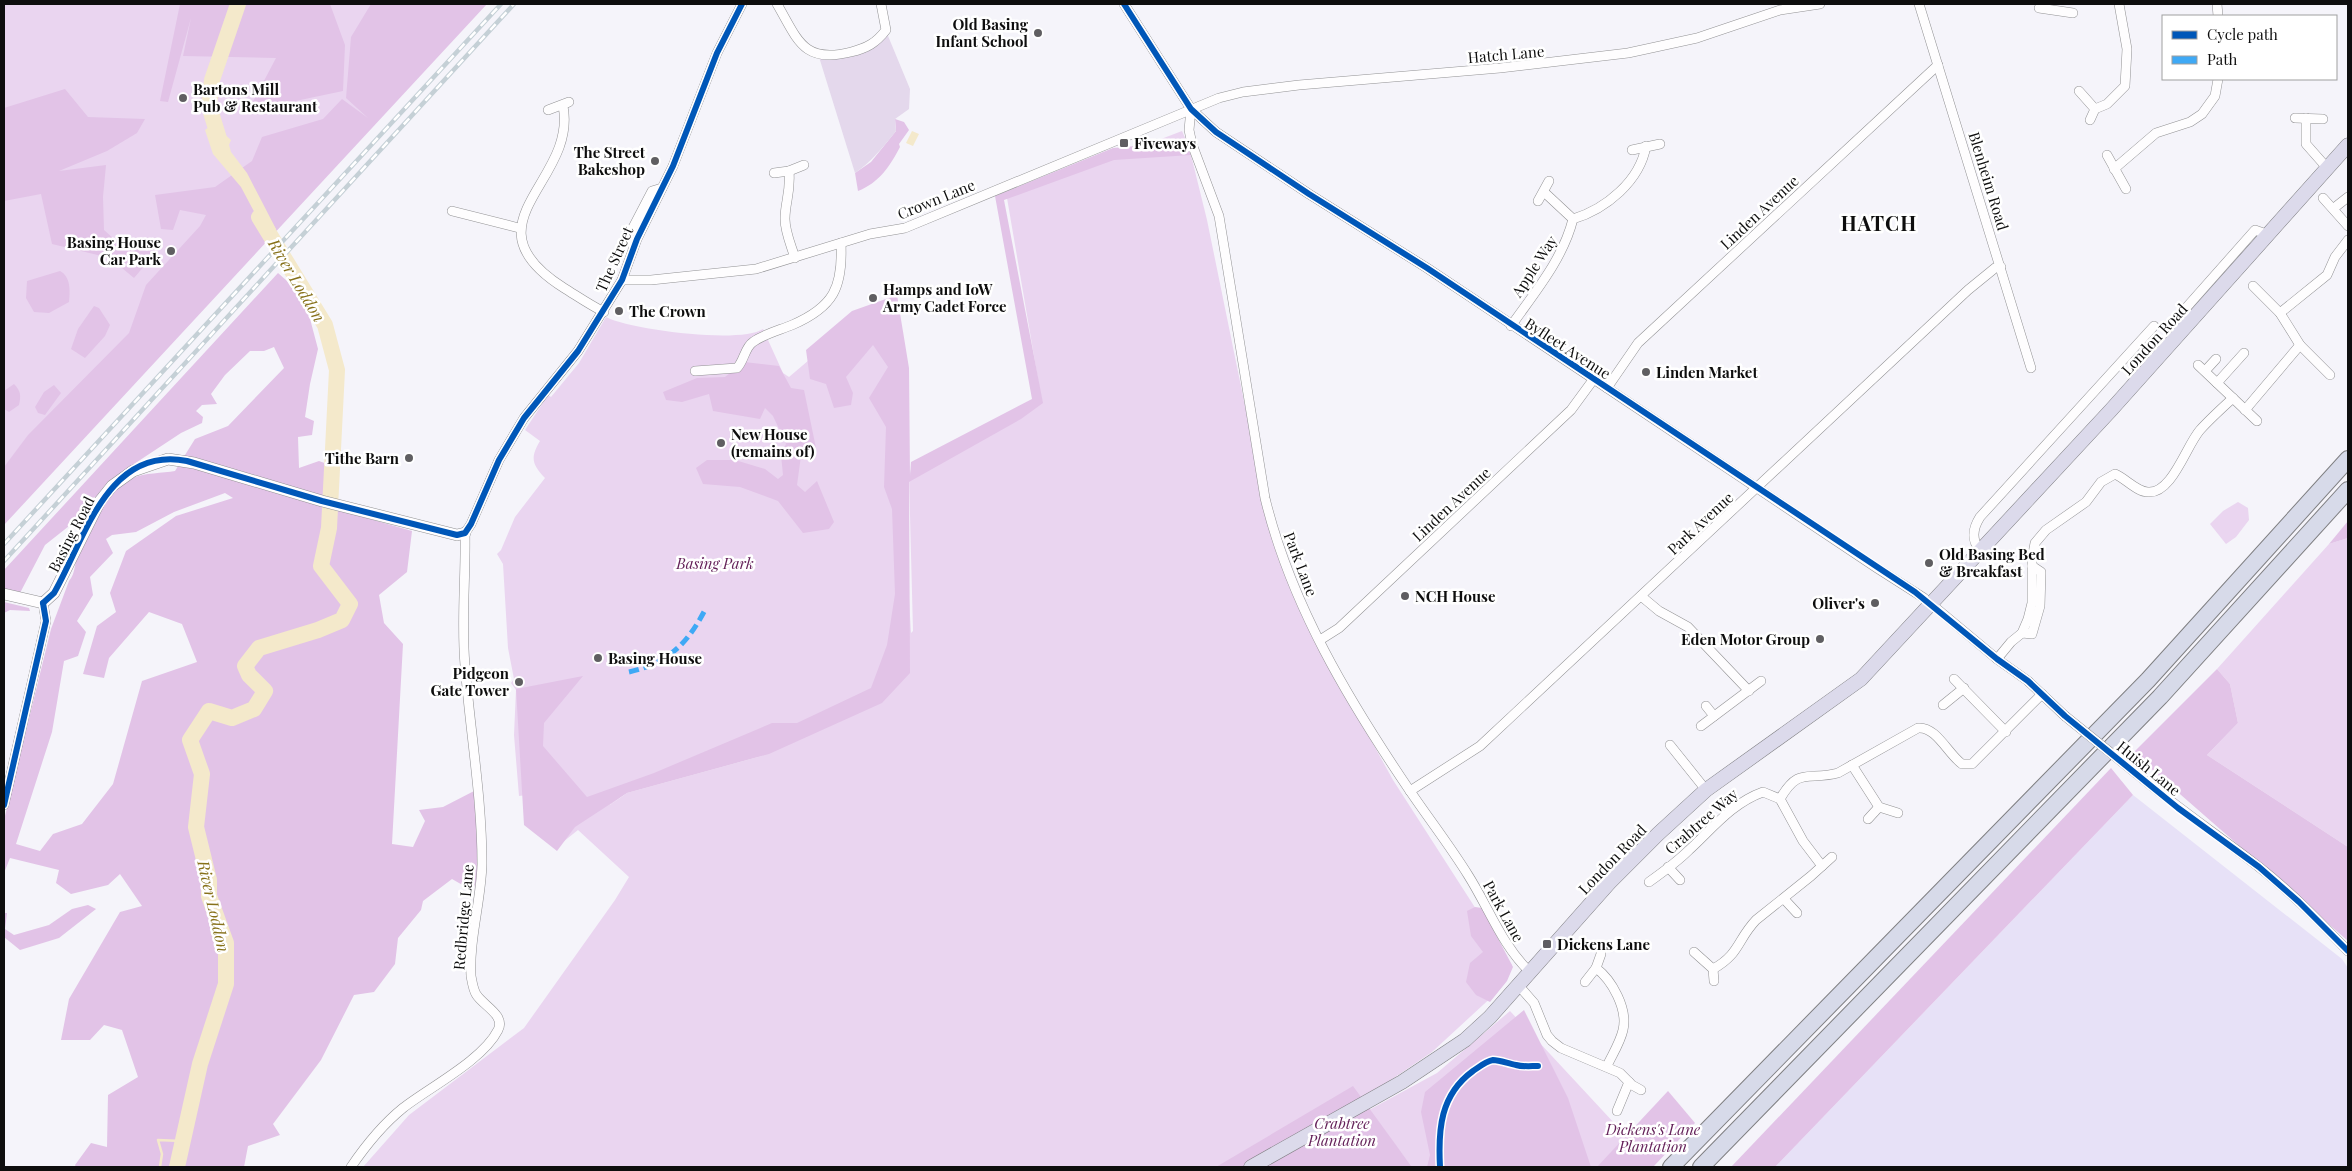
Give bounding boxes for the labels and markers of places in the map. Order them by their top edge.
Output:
place label: Old Basing Infant School [935,14,1029,51]
marker: Old Basing Infant School [1032,27,1044,39]
place label: Bartons Mill Pub & Restaurant [193,79,318,116]
marker: Bartons Mill Pub & Restaurant [177,92,189,104]
place label: Fiveways [1134,133,1196,153]
marker: Fiveways [1118,137,1130,149]
place label: The Street Bakeshop [574,142,646,179]
marker: The Street Bakeshop [649,155,661,167]
place label: Basing House Car Park [67,232,161,269]
marker: Basing House Car Park [165,245,177,257]
place label: Hamps and IoW Army Cadet Force [882,279,1007,316]
marker: Hamps and IoW Army Cadet Force [867,292,879,304]
place label: The Crown [629,301,707,321]
marker: The Crown [613,305,625,317]
place label: Linden Market [1656,362,1758,382]
marker: Linden Market [1640,366,1652,378]
place label: New House (remains of) [731,424,815,461]
marker: New House (remains of) [715,437,727,449]
place label: Tithe Barn [325,448,400,468]
marker: Tithe Barn [403,452,415,464]
place label: Old Basing Bed & Breakfast [1939,544,2045,581]
marker: Old Basing Bed & Breakfast [1923,557,1935,569]
place label: NCH House [1415,586,1496,606]
marker: NCH House [1399,590,1411,602]
place label: Oliver's [1812,593,1865,613]
marker: Oliver's [1869,597,1881,609]
place label: Eden Motor Group [1681,629,1810,649]
marker: Eden Motor Group [1814,633,1826,645]
place label: Basing House [608,648,703,668]
marker: Basing House [592,652,604,664]
place label: Pidgeon Gate Tower [431,663,510,700]
marker: Pidgeon Gate Tower [513,676,525,688]
place label: Dickens Lane [1557,934,1650,954]
marker: Dickens Lane [1541,938,1553,950]

